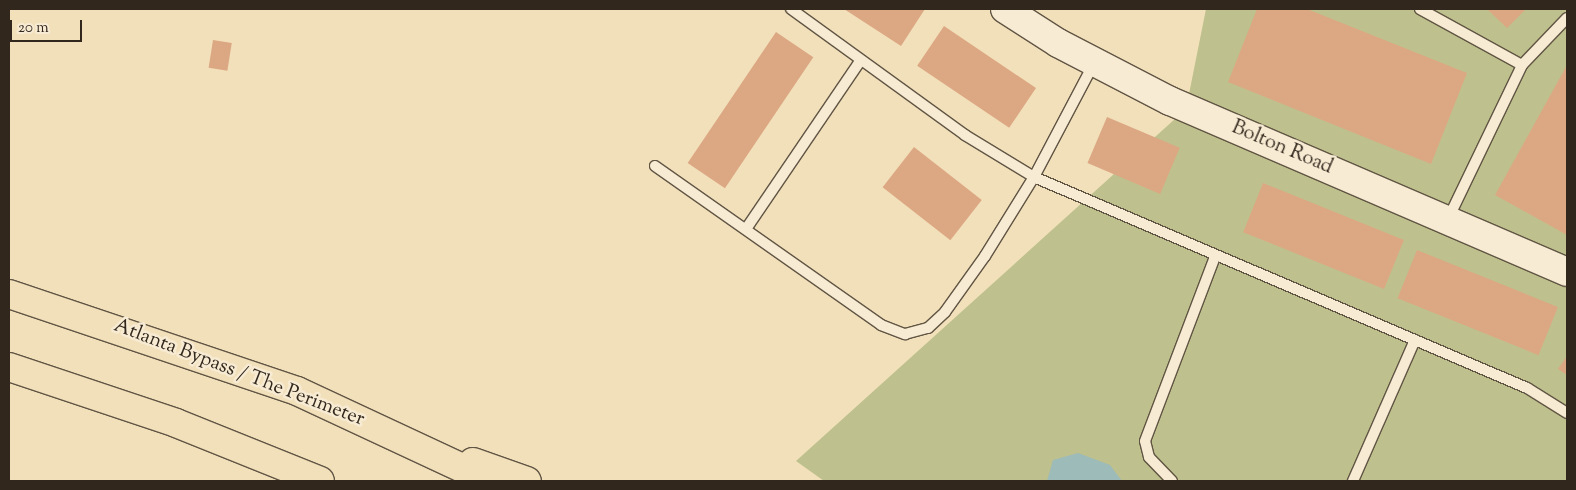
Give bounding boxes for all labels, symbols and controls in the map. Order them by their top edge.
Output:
scale bar [12,10,85,42]
text: 20 m [18,18,49,39]
street label: Bolton Road [1228,116,1336,180]
street label: Atlanta Bypass / The Perimeter [110,314,368,432]

